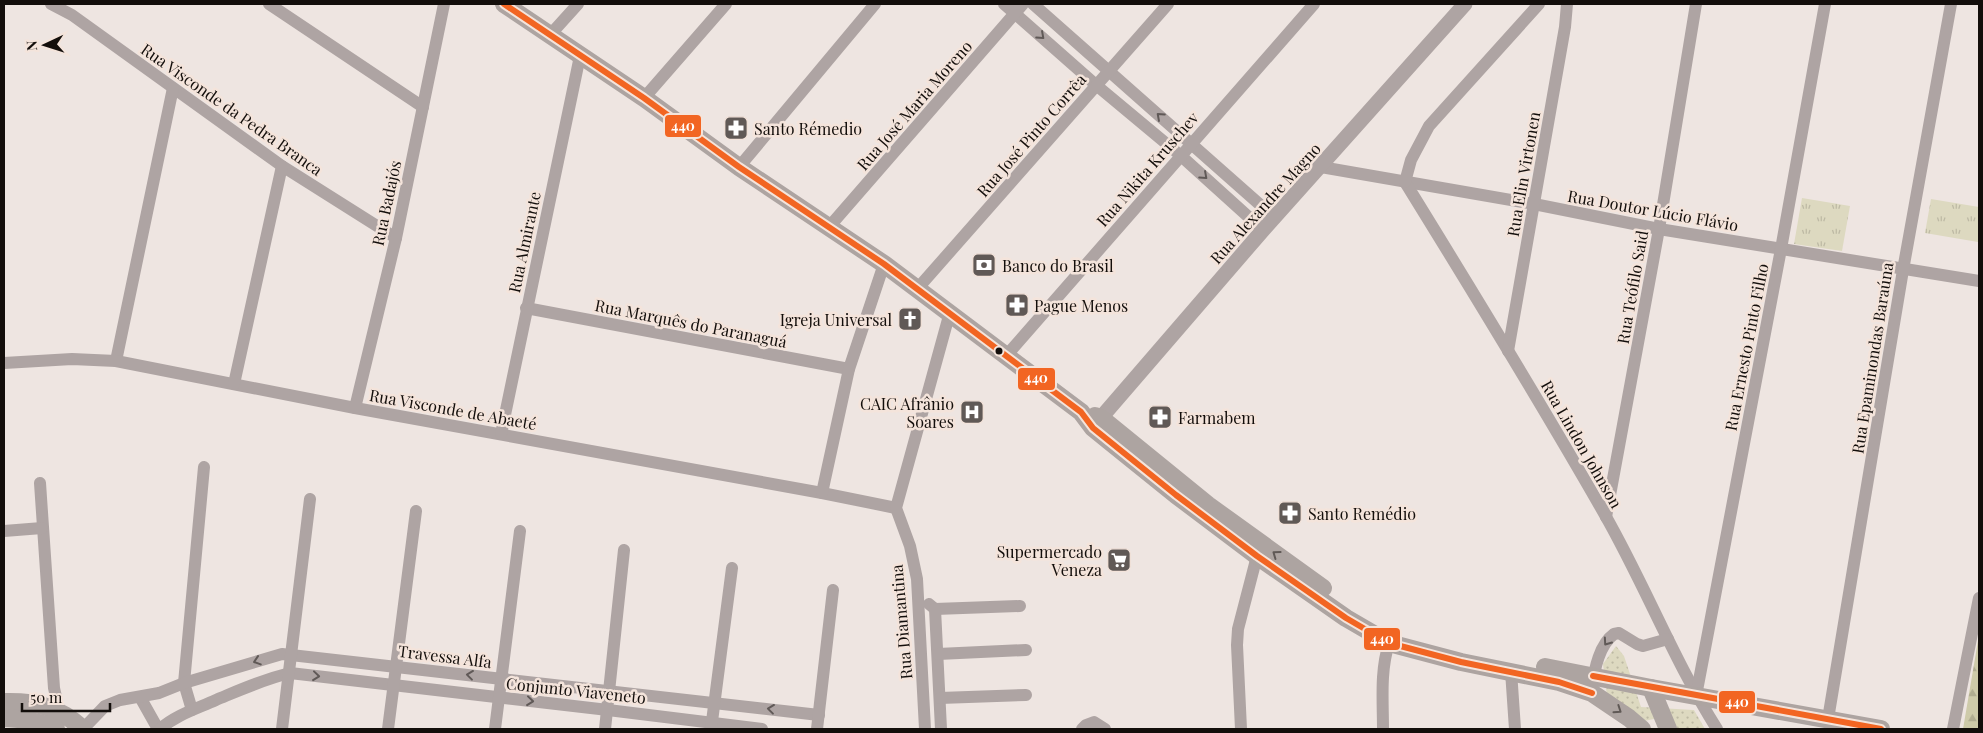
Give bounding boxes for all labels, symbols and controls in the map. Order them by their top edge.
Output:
north arrow [20,20,70,70]
one-way arrow [1035,30,1044,39]
street label: Rua José Maria Moreno [852,36,976,174]
street label: Rua Visconde da Pedra Branca [137,38,327,180]
text: N [22,40,41,52]
street label: Rua José Pinto Corrêa [972,69,1090,201]
street label: Rua Nikita Kruschev [1091,107,1203,231]
street label: Rua Elin Virtonen [1502,109,1544,238]
one-way arrow [1156,113,1165,122]
line badge: 440 [664,114,702,138]
pharmacy icon: Santo Rémedio [723,115,749,141]
text: 440 [671,116,695,135]
place label: Santo Rémedio [754,118,862,139]
street label: Rua Alexandre Magno [1205,138,1325,268]
street label: Rua Badajós [367,158,405,248]
one-way arrow [1198,171,1207,180]
street label: Rua Doutor Lúcio Flávio [1566,185,1740,235]
street label: Rua Almirante [503,190,545,294]
street label: Rua Teófilo Said [1612,229,1652,345]
bank icon: Banco do Brasil [971,252,997,278]
place label: Banco do Brasil [1002,255,1114,276]
street label: Rua Ernesto Pinto Filho [1719,261,1773,432]
street label: Rua Epaminondas Baraúna [1846,261,1898,455]
pharmacy icon: Pague Menos [1004,292,1030,318]
street label: Rua Marquês do Paranaguá [593,294,789,352]
place label: Pague Menos [1034,295,1128,316]
church icon: Igreja Universal [897,306,923,332]
place label: Igreja Universal [780,309,892,330]
unlabelled marker [994,346,1004,356]
line badge: 440 [1017,367,1056,391]
text: 440 [1024,368,1048,387]
street label: Rua Lindon Johnson [1537,376,1627,512]
street label: Rua Visconde de Abaeté [368,384,538,434]
place label: CAIC Afrânio Soares [860,393,954,432]
hospital icon: CAIC Afrânio Soares [959,399,985,425]
pharmacy icon: Farmabem [1147,404,1173,430]
place label: Farmabem [1178,407,1255,428]
pharmacy icon: Santo Remédio [1277,500,1303,526]
place label: Santo Remédio [1308,503,1416,524]
place label: Supermercado Veneza [997,541,1102,580]
supermarket icon: Supermercado Veneza [1106,547,1132,573]
one-way arrow [1273,551,1282,559]
street label: Rua Diamantina [886,564,916,680]
line badge: 440 [1363,627,1401,651]
text: 440 [1370,629,1394,648]
one-way arrow [1604,636,1613,646]
street label: Travessa Alfa [397,640,493,672]
one-way arrow [254,655,262,665]
one-way arrow [312,670,320,681]
one-way arrow [466,670,474,681]
street label: Conjunto Viaveneto [505,672,647,708]
scale bar [22,680,110,712]
text: 50 m [30,687,63,707]
line badge: 440 [1718,690,1756,714]
text: 440 [1725,692,1749,711]
one-way arrow [526,695,534,706]
one-way arrow [767,704,775,715]
one-way arrow [1613,704,1622,714]

